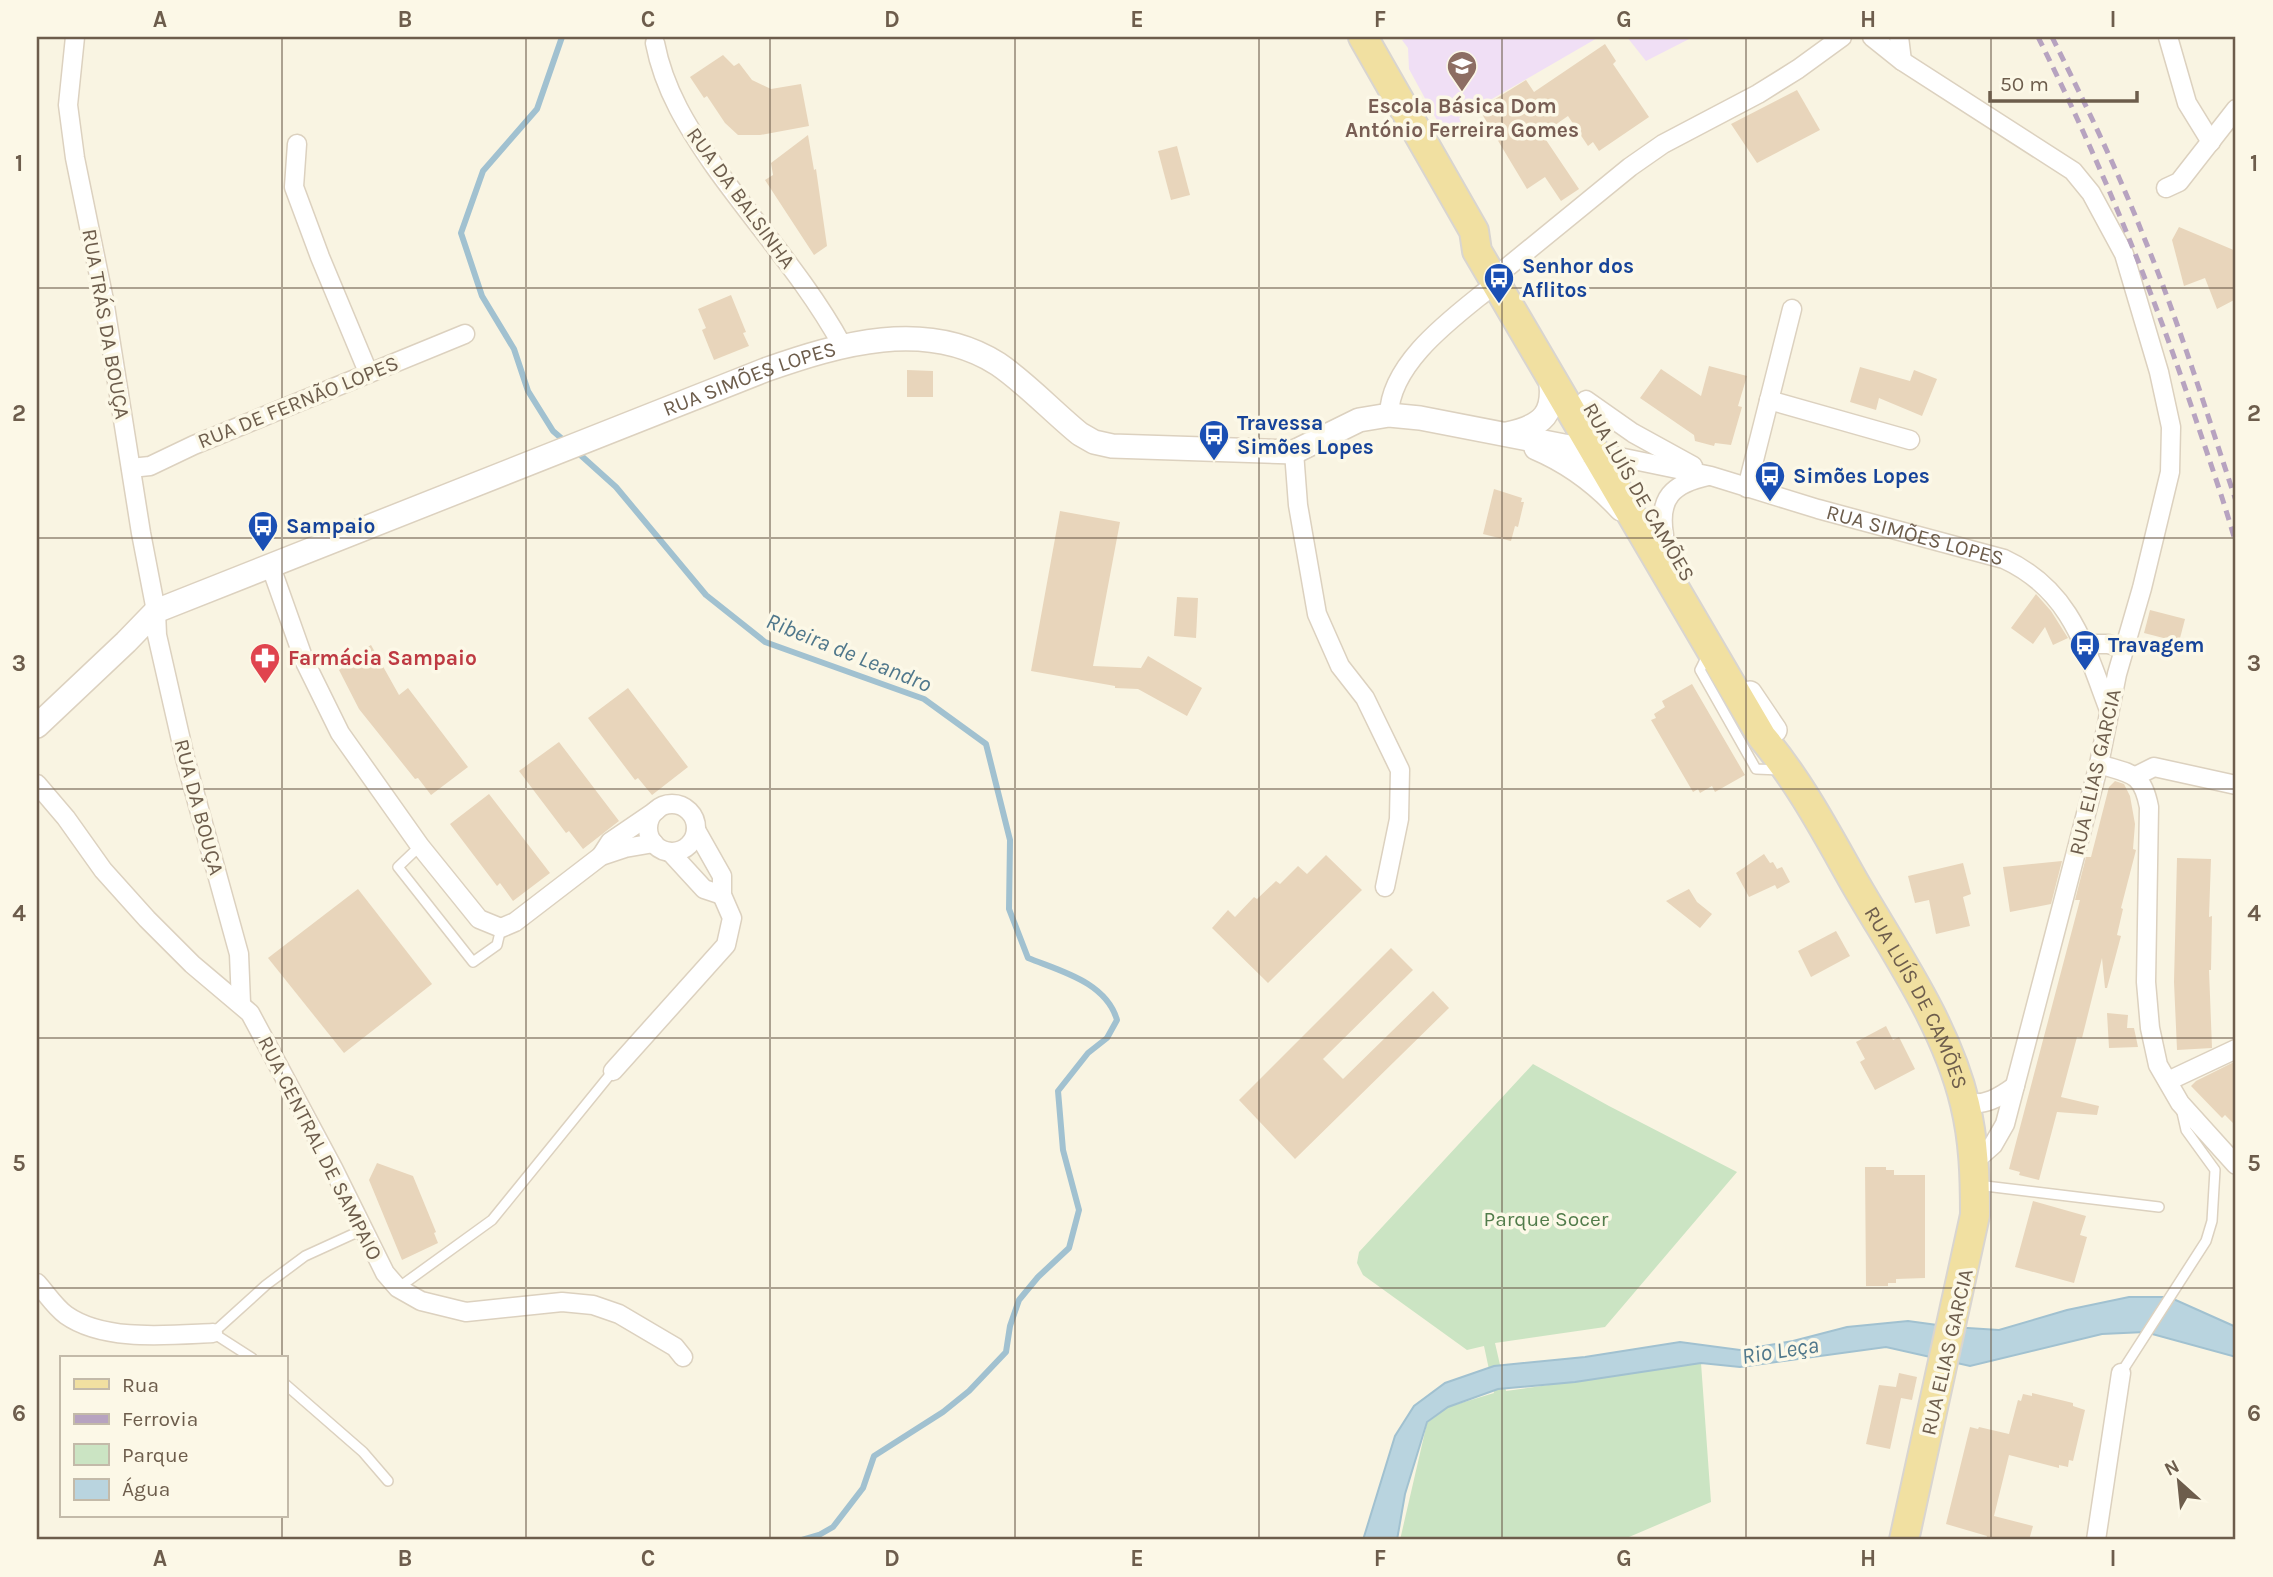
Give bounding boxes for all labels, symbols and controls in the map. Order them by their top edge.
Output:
text: A [153,6,167,33]
text: B [398,6,412,33]
text: C [641,6,655,33]
text: D [884,6,900,33]
text: E [1130,6,1144,33]
text: F [1374,6,1386,33]
text: G [1616,6,1632,33]
text: H [1860,6,1876,33]
text: I [2109,6,2117,33]
school or university icon: Escola Básica Dom António Ferreira Gomes [1445,49,1479,93]
scale bar [1990,60,2136,104]
text: 50 m [2000,72,2049,96]
place label: Escola Básica Dom António Ferreira Gomes [1345,94,1579,142]
street label: RUA DA BALSINHA [682,123,800,273]
text: 1 [15,150,23,177]
text: 1 [2250,150,2258,177]
street label: RUA TRÁS DA BOUÇA [77,227,135,421]
place label: Senhor dos Aflitos [1522,254,1634,302]
bus stop icon: Senhor dos Aflitos [1482,261,1516,305]
street label: RUA SIMÕES LOPES [659,337,839,421]
street label: RUA DE FERNÃO LOPES [194,351,402,453]
street label: RUA LUÍS DE CAMÕES [1578,398,1700,586]
text: 2 [12,400,26,427]
text: 2 [2247,400,2261,427]
place label: Travessa Simões Lopes [1237,411,1374,459]
bus stop icon: Travessa Simões Lopes [1197,418,1231,462]
bus stop icon: Simões Lopes [1753,459,1787,503]
place label: Simões Lopes [1793,464,1930,488]
street label: RUA SIMÕES LOPES [1824,500,2006,570]
bus stop icon: Sampaio [246,509,280,553]
place label: Sampaio [286,514,375,538]
water label: Ribeira de Leandro [762,607,935,698]
bus stop icon: Travagem [2068,628,2102,672]
place label: Travagem [2108,633,2204,657]
pharmacy icon: Farmácia Sampaio [248,641,282,685]
place label: Farmácia Sampaio [288,646,477,670]
text: 3 [12,650,26,677]
text: 3 [2247,650,2261,677]
street label: RUA ELIAS GARCIA [2064,686,2126,858]
street label: RUA DA BOUÇA [169,736,229,878]
text: 4 [12,900,26,927]
text: 4 [2247,900,2261,927]
street label: RUA LUÍS DE CAMÕES [1859,902,1972,1092]
street label: RUA CENTRAL DE SAMPAIO [253,1032,387,1264]
text: 5 [12,1150,26,1177]
text: 5 [2247,1150,2261,1177]
park label: Parque Socer [1484,1207,1609,1231]
street label: RUA ELIAS GARCIA [1916,1266,1978,1438]
water label: Rio Leça [1740,1331,1821,1370]
legend [60,1356,287,1518]
text: Rua [122,1373,159,1397]
text: 6 [12,1400,26,1427]
text: 6 [2247,1400,2261,1427]
text: Ferrovia [122,1407,198,1431]
text: Parque [122,1443,189,1467]
north arrow [2144,1448,2214,1518]
text: N [2161,1455,2183,1481]
text: Água [122,1477,170,1501]
text: A [153,1545,167,1572]
text: B [398,1545,412,1572]
text: C [641,1545,655,1572]
text: D [884,1545,900,1572]
text: E [1130,1545,1144,1572]
text: F [1374,1545,1386,1572]
text: G [1616,1545,1632,1572]
text: H [1860,1545,1876,1572]
text: I [2109,1545,2117,1572]

